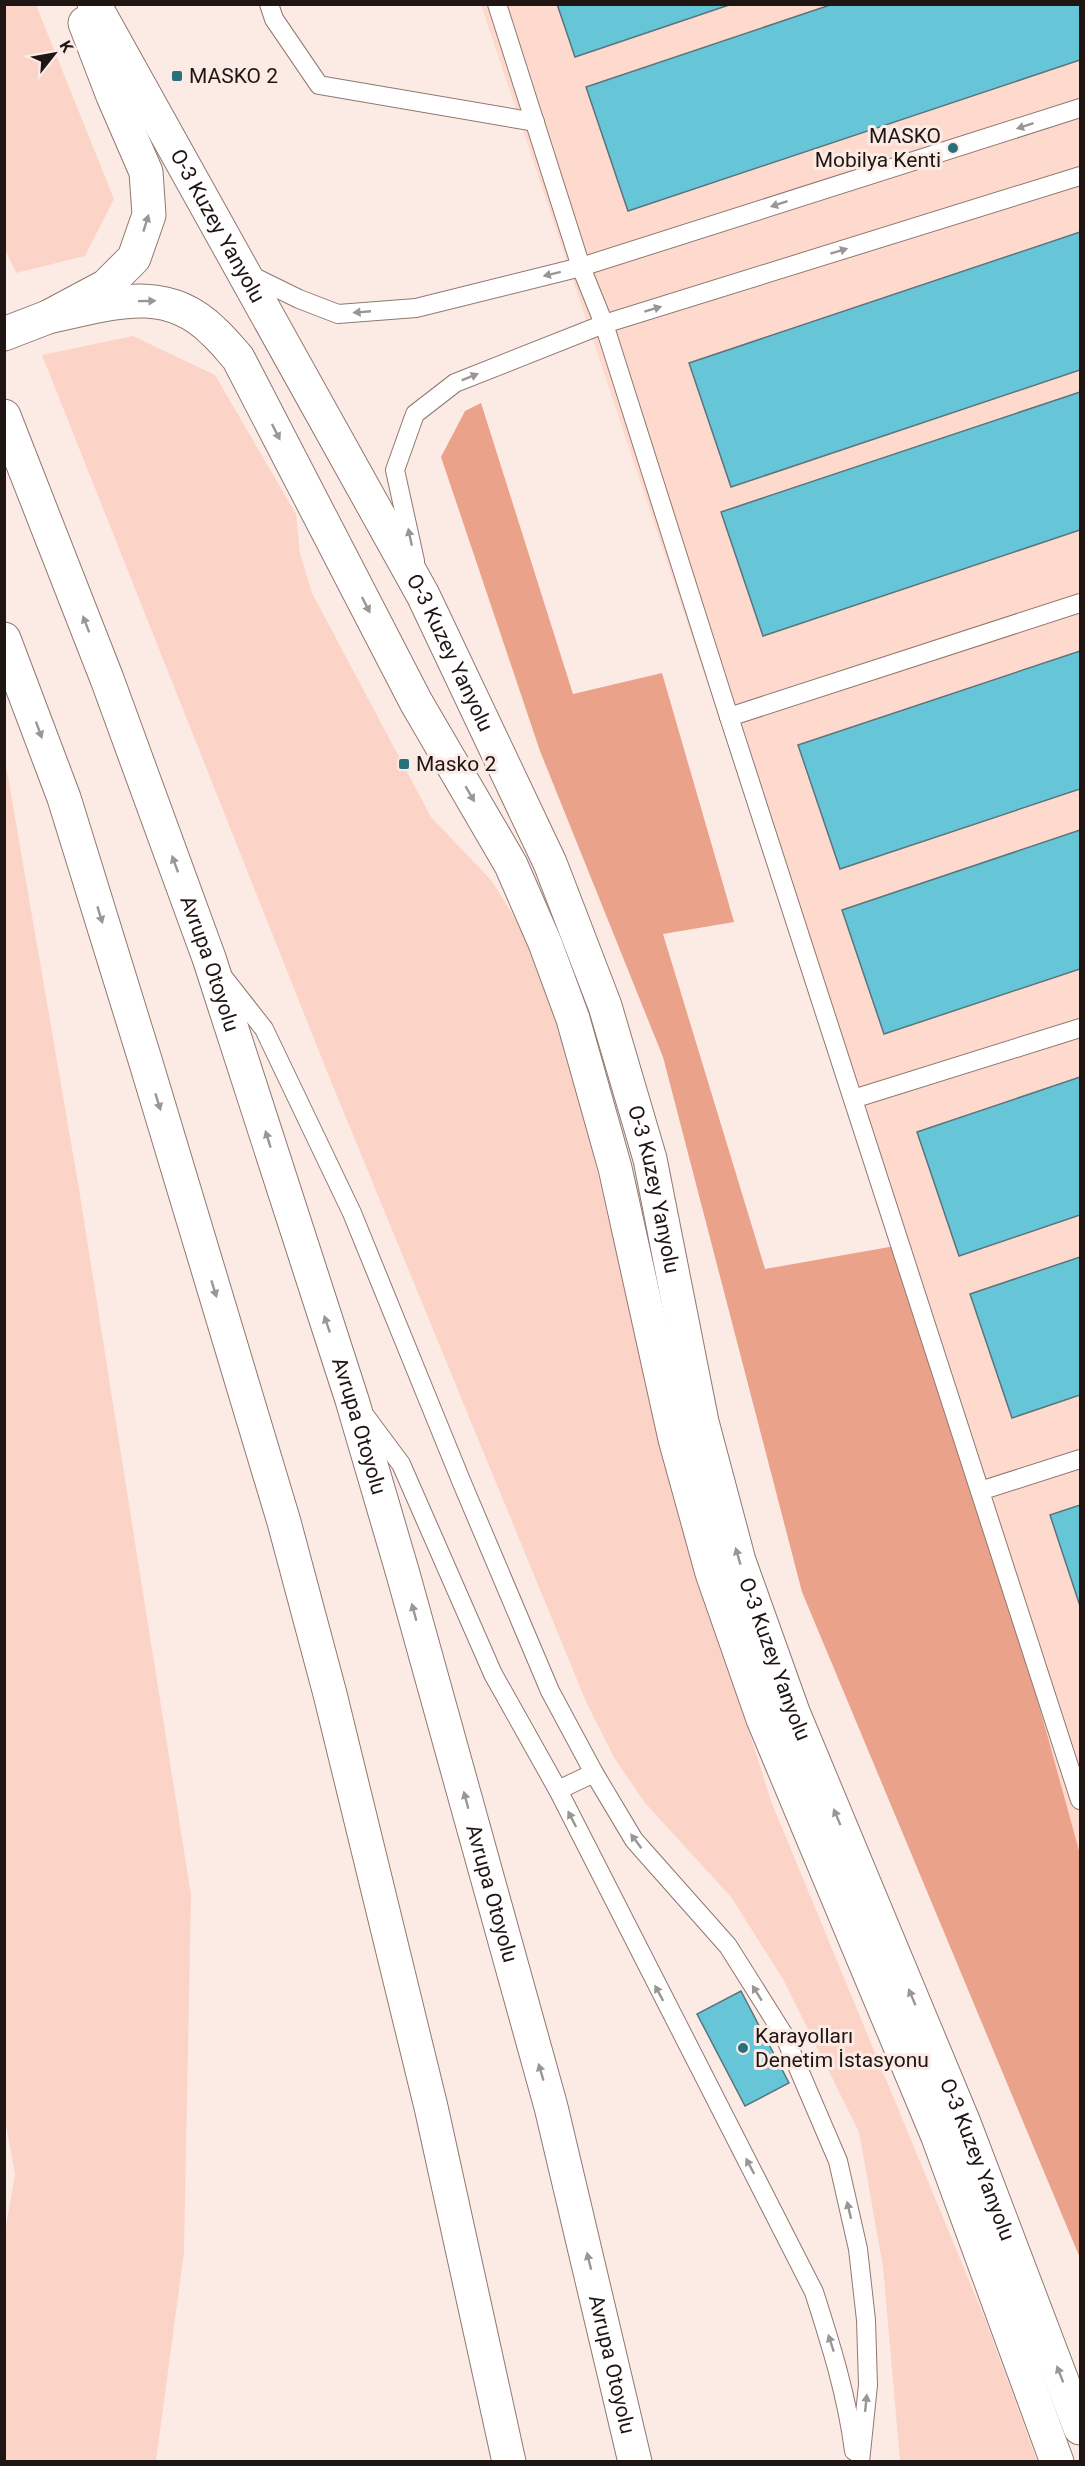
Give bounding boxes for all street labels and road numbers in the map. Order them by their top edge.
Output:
street label: O-3 Kuzey Yanyolu [165,145,270,307]
street label: O-3 Kuzey Yanyolu [402,570,498,735]
street label: Avrupa Otoyolu [175,892,244,1034]
street label: O-3 Kuzey Yanyolu [623,1102,684,1275]
street label: Avrupa Otoyolu [327,1354,391,1497]
street label: O-3 Kuzey Yanyolu [734,1574,816,1744]
street label: Avrupa Otoyolu [461,1822,522,1965]
street label: O-3 Kuzey Yanyolu [935,2075,1020,2244]
street label: Avrupa Otoyolu [584,2293,640,2436]

